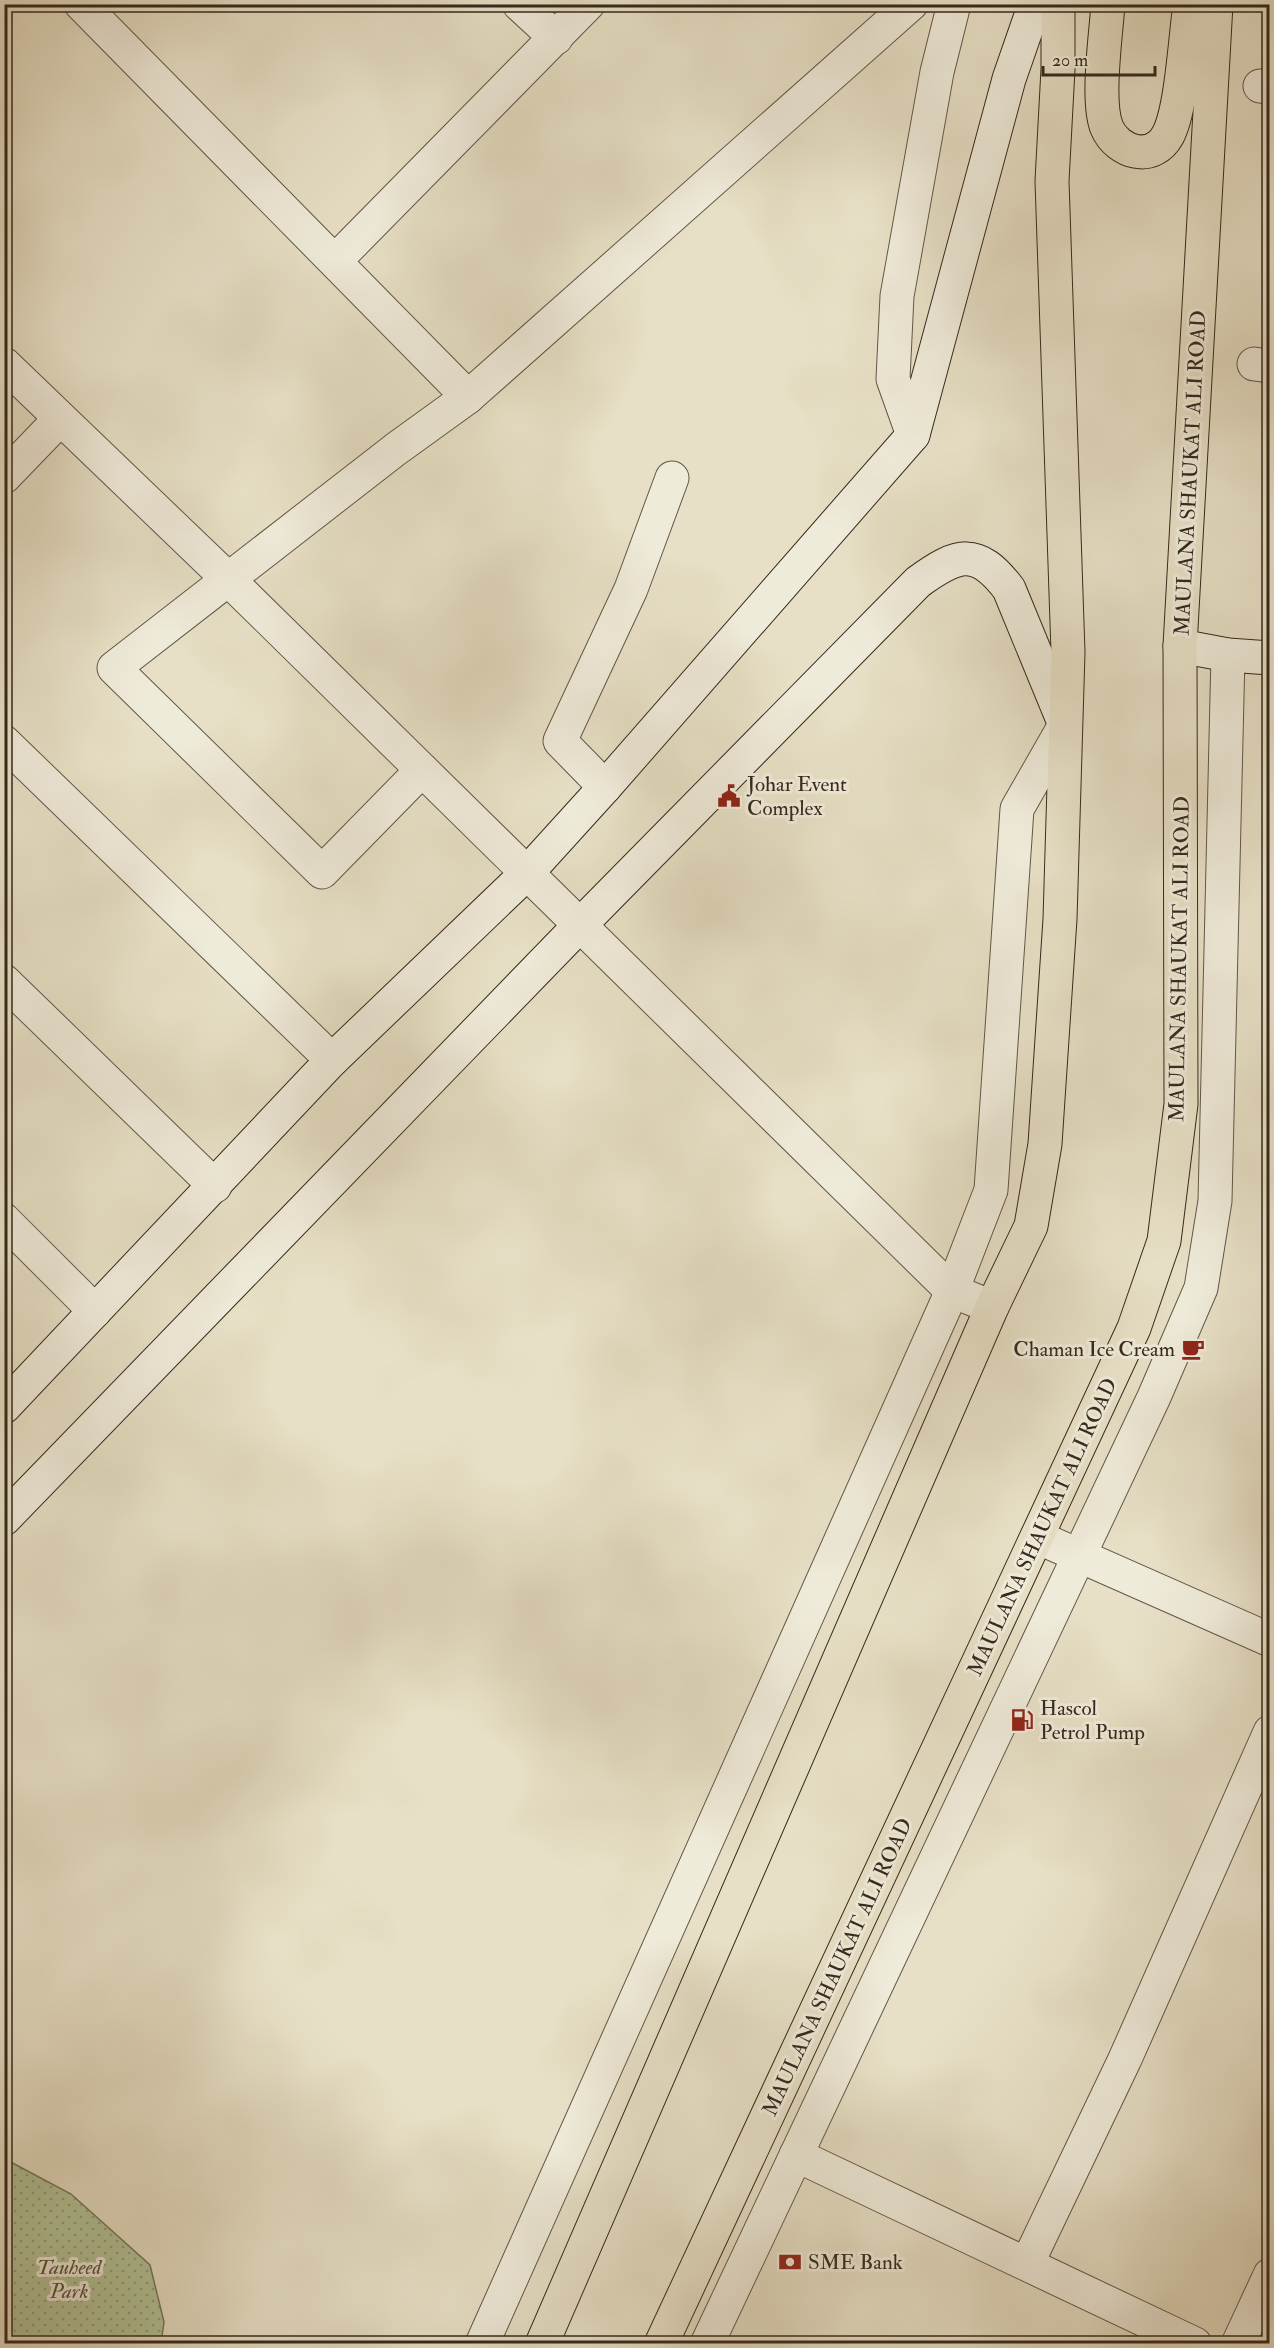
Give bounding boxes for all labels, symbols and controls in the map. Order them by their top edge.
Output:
scale bar [1043,39,1156,77]
text: 20 m [1052,49,1088,72]
street label: MAULANA SHAUKAT ALI ROAD [1168,310,1213,636]
place label: Johar Event Complex [746,771,847,822]
public building icon: Johar Event Complex [716,783,742,809]
street label: MAULANA SHAUKAT ALI ROAD [1163,796,1196,1122]
place label: Chaman Ice Cream [1013,1336,1175,1363]
cafe icon: Chaman Ice Cream [1180,1336,1206,1362]
street label: MAULANA SHAUKAT ALI ROAD [961,1374,1124,1681]
place label: Hascol Petrol Pump [1040,1695,1145,1746]
fuel station icon: Hascol Petrol Pump [1009,1707,1035,1733]
street label: MAULANA SHAUKAT ALI ROAD [756,1814,919,2121]
bank icon: SME Bank [777,2249,803,2275]
place label: SME Bank [808,2249,903,2276]
park label: Tauheed Park [37,2254,102,2305]

